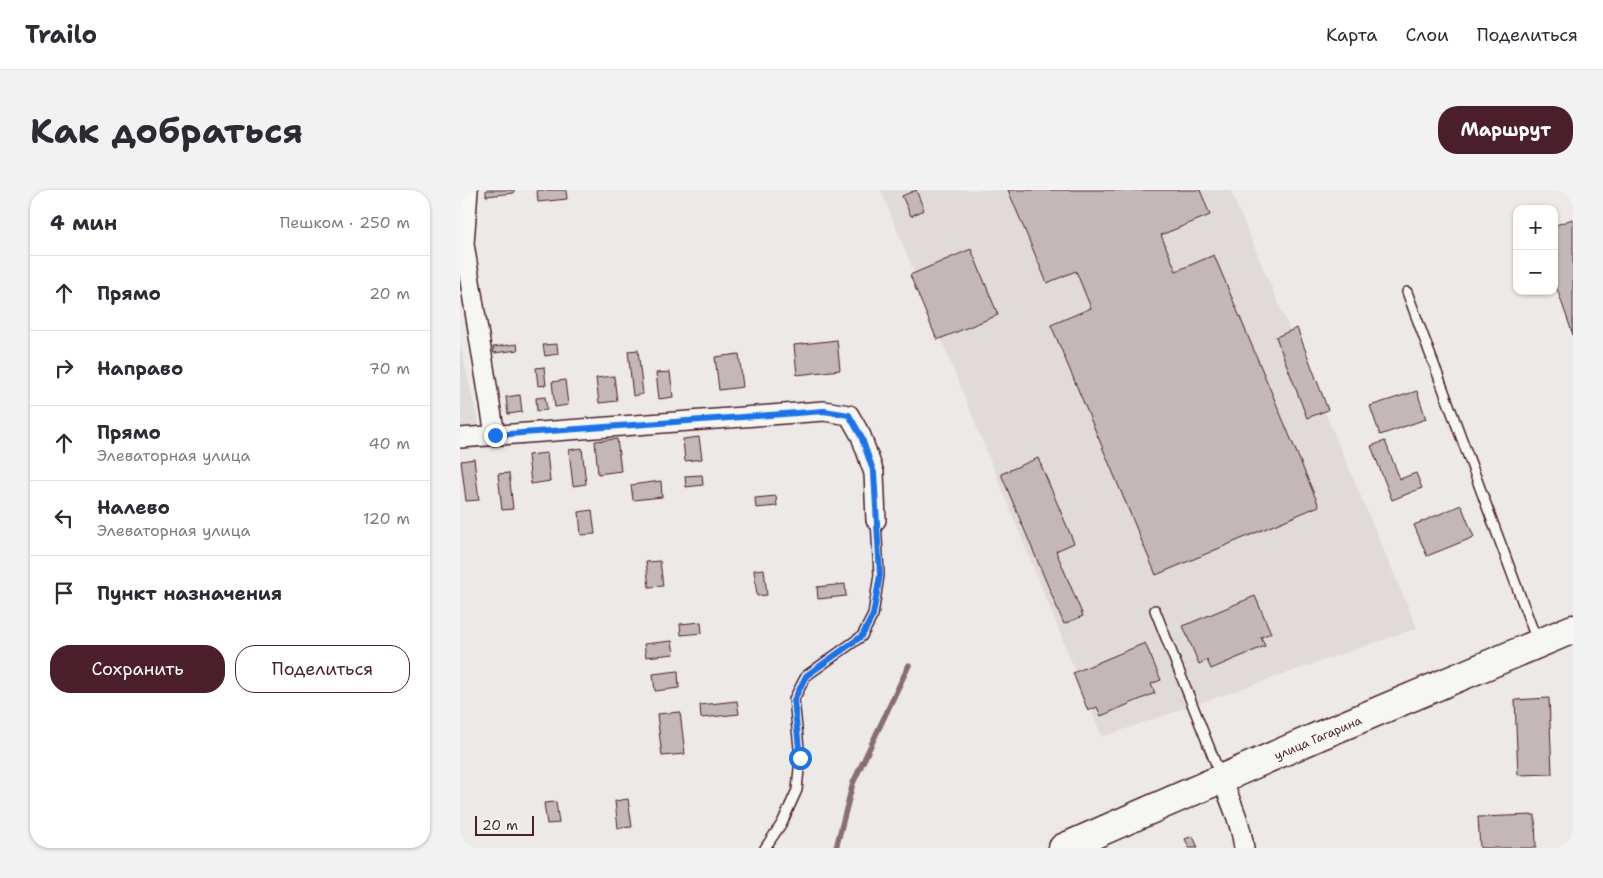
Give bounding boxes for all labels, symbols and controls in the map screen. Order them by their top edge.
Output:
text: Trailo [25,19,97,51]
text: Карта [1326,23,1377,47]
text: Слои [1405,23,1449,47]
text: Поделиться [1477,23,1578,47]
button: Маршрут [1438,106,1573,154]
text: Как добраться [30,107,303,154]
map controls [1513,205,1558,295]
button: + [1513,205,1558,250]
text: 4 мин [50,209,117,237]
text: Пешком · 250 m [280,212,410,233]
button: − [1513,250,1558,295]
icon: ahead [50,279,78,307]
text: Прямо [97,281,161,306]
text: 20 m [369,283,410,304]
icon: right [50,354,78,382]
text: Направо [97,356,183,381]
text: 70 m [369,358,410,379]
text: Прямо [97,420,161,445]
route end [484,424,507,447]
icon: ahead [50,429,78,457]
text: 40 m [368,433,410,454]
text: Элеваторная улица [97,445,251,466]
text: Налево [97,495,170,520]
icon: left [50,504,78,532]
text: 120 m [363,508,410,529]
text: Элеваторная улица [97,520,251,541]
icon: arrive [50,579,78,607]
text: Пункт назначения [97,581,282,606]
button: Сохранить [50,645,225,693]
button: Поделиться [235,645,410,693]
street label: улица Гагарина [1272,712,1365,764]
route start [789,747,812,770]
scale bar [475,813,534,836]
text: 20 m [482,816,518,834]

